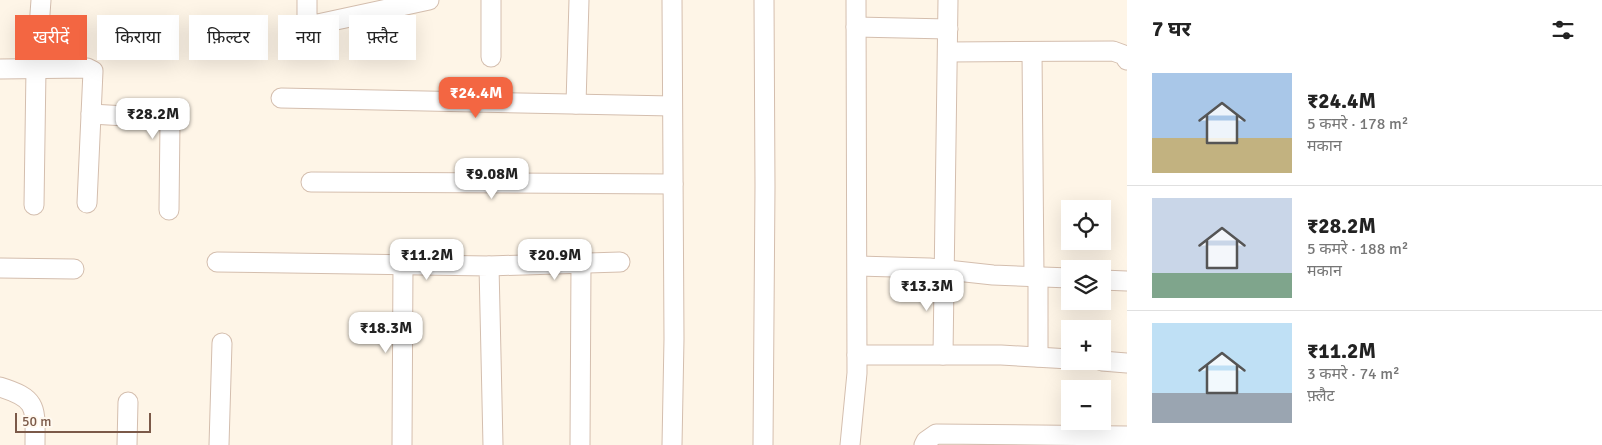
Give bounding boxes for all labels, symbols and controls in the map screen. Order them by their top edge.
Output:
chip: खरीदें [15,15,87,60]
chip: किराया [97,15,179,60]
chip: फ़िल्टर [189,15,268,60]
chip: नया [278,15,339,60]
chip: फ़्लैट [349,15,416,60]
text: 7 घर [1152,16,1191,42]
icon: filters [1549,16,1577,44]
pin: ₹24.4M [435,76,517,119]
text: ₹24.4M [450,83,502,103]
text: ₹24.4M [1307,88,1376,114]
icon: home [1192,93,1252,153]
pin: ₹28.2M [112,98,194,140]
text: ₹28.2M [127,104,179,124]
text: 5 कमरे · 178 m² [1307,114,1408,134]
text: मकान [1307,136,1342,156]
pin: ₹9.08M [451,158,533,200]
text: ₹9.08M [466,164,518,184]
map controls [1061,200,1111,430]
button: locate [1061,200,1111,250]
text: ₹28.2M [1307,213,1376,239]
icon: home [1192,218,1252,278]
pin: ₹11.2M [386,238,468,281]
pin: ₹20.9M [514,238,596,281]
text: 5 कमरे · 188 m² [1307,239,1408,259]
text: ₹11.2M [401,245,453,265]
text: ₹20.9M [529,245,581,265]
button: layers [1061,260,1111,310]
text: मकान [1307,261,1342,281]
pin: ₹13.3M [886,270,968,312]
text: ₹13.3M [901,276,953,296]
pin: ₹18.3M [345,312,427,354]
text: ₹18.3M [360,318,412,338]
button: + [1061,320,1111,370]
text: ₹11.2M [1307,338,1376,364]
icon: home [1192,343,1252,403]
text: 3 कमरे · 74 m² [1307,364,1400,384]
button: − [1061,380,1111,430]
text: फ़्लैट [1307,386,1335,406]
scale bar [15,410,151,433]
text: 50 m [22,413,51,430]

